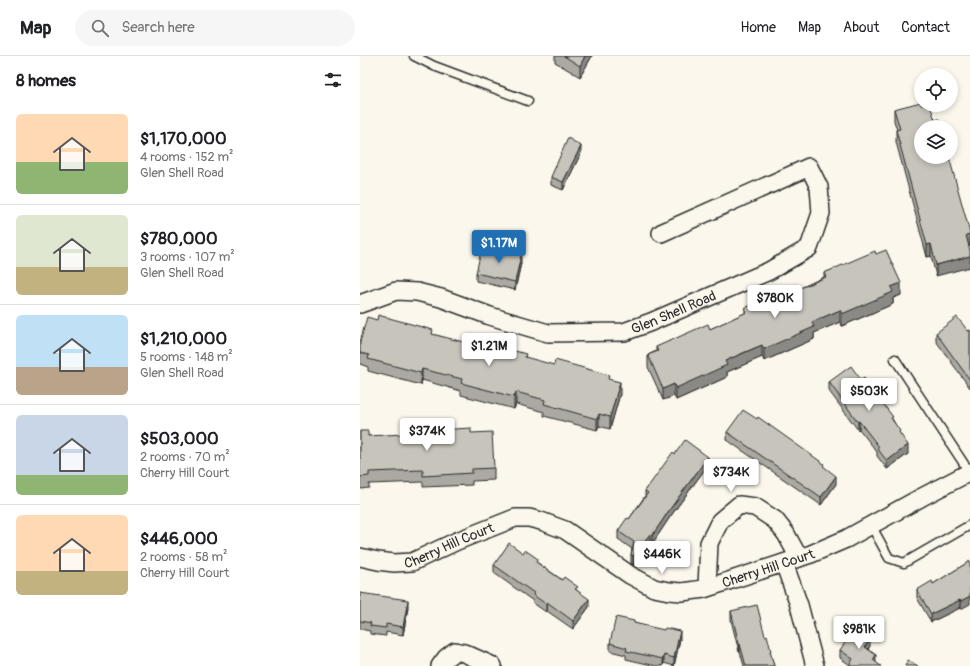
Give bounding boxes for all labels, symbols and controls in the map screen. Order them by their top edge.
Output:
search box [75,10,355,46]
text: Map [20,16,51,40]
icon: search [89,17,111,39]
text: Search here [121,18,195,37]
text: Home [741,19,776,36]
text: Map [798,19,821,36]
text: About [843,19,879,36]
text: Contact [901,19,950,36]
map controls [914,68,958,164]
button: locate [914,68,958,112]
icon: filters [322,69,344,91]
text: 8 homes [16,70,76,91]
button: layers [914,120,958,164]
text: $1,170,000 [140,128,227,149]
icon: home [48,130,96,178]
text: 4 rooms · 152 m² [140,149,234,165]
text: Glen Shell Road [140,165,224,181]
text: $780,000 [140,228,218,249]
pin: $1.17M [466,230,532,264]
icon: home [48,231,96,279]
text: $1.17M [481,235,517,251]
text: 3 rooms · 107 m² [140,249,235,265]
text: Glen Shell Road [140,265,224,281]
pin: $780K [747,285,803,319]
street label: Glen Shell Road [629,286,719,337]
text: $780K [756,290,794,306]
text: $1,210,000 [140,328,227,349]
icon: home [48,331,96,379]
pin: $1.21M [456,333,522,367]
text: $1.21M [471,338,507,354]
text: 5 rooms · 148 m² [140,349,233,365]
text: Glen Shell Road [140,365,224,381]
pin: $503K [841,378,897,412]
text: $503K [850,383,888,399]
pin: $374K [399,418,455,452]
text: $374K [409,423,445,439]
text: $503,000 [140,428,219,449]
icon: home [48,431,96,479]
text: 2 rooms · 70 m² [140,449,230,465]
pin: $734K [703,459,759,493]
text: $734K [713,464,749,480]
text: Cherry Hill Court [140,465,229,481]
street label: Cherry Hill Court [404,519,497,571]
text: $446,000 [140,528,218,549]
icon: home [48,531,96,579]
pin: $446K [634,541,690,575]
street label: Cherry Hill Court [720,545,817,591]
text: $446K [643,546,681,562]
text: 2 rooms · 58 m² [140,549,227,565]
text: Cherry Hill Court [140,565,229,581]
pin: $981K [831,616,887,650]
text: $981K [842,621,876,637]

